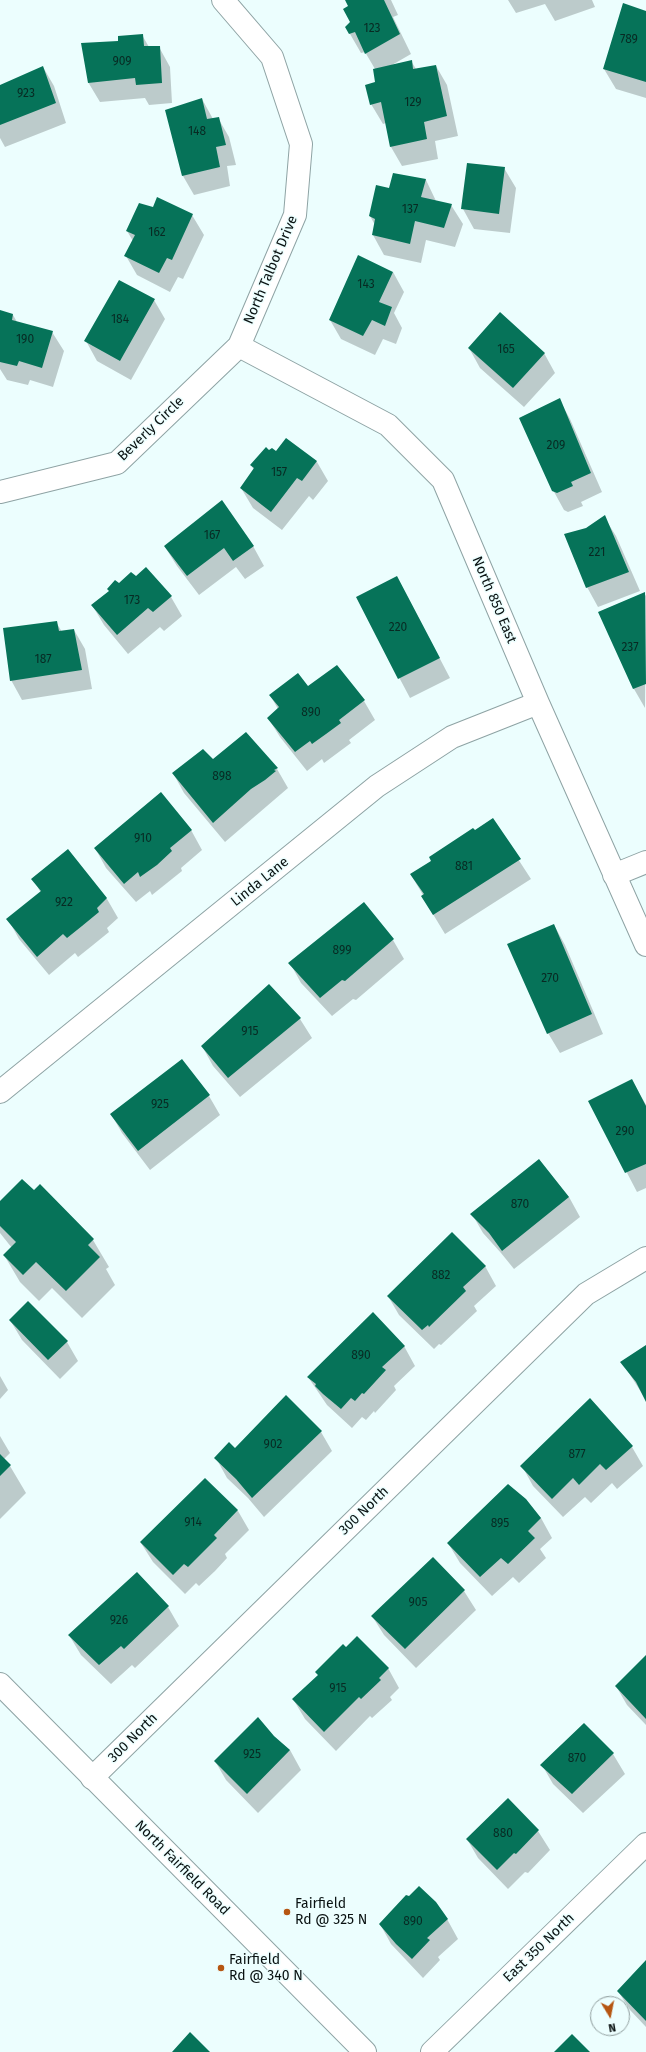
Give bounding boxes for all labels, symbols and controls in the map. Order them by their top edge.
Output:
house number: 123 [363,22,381,36]
house number: 789 [620,33,638,47]
house number: 909 [112,55,132,69]
house number: 923 [17,87,35,101]
house number: 129 [404,96,422,110]
house number: 148 [188,125,206,139]
house number: 137 [402,203,418,217]
street label: North Talbot Drive [241,213,301,327]
house number: 162 [148,226,166,240]
house number: 143 [357,278,375,292]
house number: 184 [111,313,129,327]
house number: 190 [16,333,34,347]
house number: 165 [497,343,515,357]
street label: Beverly Circle [114,393,188,465]
house number: 209 [547,439,565,453]
house number: 157 [271,466,287,480]
house number: 167 [204,529,220,543]
house number: 221 [589,546,605,560]
street label: North 850 East [468,554,520,646]
house number: 173 [124,594,140,608]
house number: 220 [389,621,407,635]
house number: 237 [621,641,639,655]
house number: 187 [35,653,51,667]
house number: 890 [301,706,321,720]
house number: 898 [212,770,232,784]
house number: 910 [134,832,152,846]
street label: Linda Lane [228,854,292,910]
house number: 881 [455,860,473,874]
house number: 922 [55,896,73,910]
house number: 899 [332,944,352,958]
house number: 270 [541,972,559,986]
house number: 915 [241,1025,259,1039]
house number: 925 [151,1098,169,1112]
house number: 290 [616,1125,634,1139]
house number: 870 [511,1198,529,1212]
house number: 882 [431,1269,451,1283]
house number: 890 [351,1349,371,1363]
house number: 902 [264,1438,282,1452]
house number: 877 [568,1448,586,1462]
street label: 300 North [336,1483,392,1539]
house number: 914 [184,1516,202,1530]
house number: 895 [491,1517,509,1531]
house number: 905 [408,1596,428,1610]
house number: 926 [110,1614,128,1628]
house number: 915 [329,1682,347,1696]
street label: 300 North [105,1710,161,1766]
house number: 925 [243,1748,261,1762]
house number: 870 [568,1752,586,1766]
street label: North Fairfield Road [131,1817,233,1919]
house number: 880 [493,1827,513,1841]
place label: Fairfield Rd @ 325 N [295,1896,367,1928]
marker: Fairfield Rd @ 325 N [282,1907,292,1917]
street label: East 350 North [500,1910,578,1986]
house number: 890 [403,1915,423,1929]
place label: Fairfield Rd @ 340 N [229,1952,303,1984]
marker: Fairfield Rd @ 340 N [216,1963,226,1973]
north arrow [590,1996,630,2036]
text: N [607,2020,617,2034]

